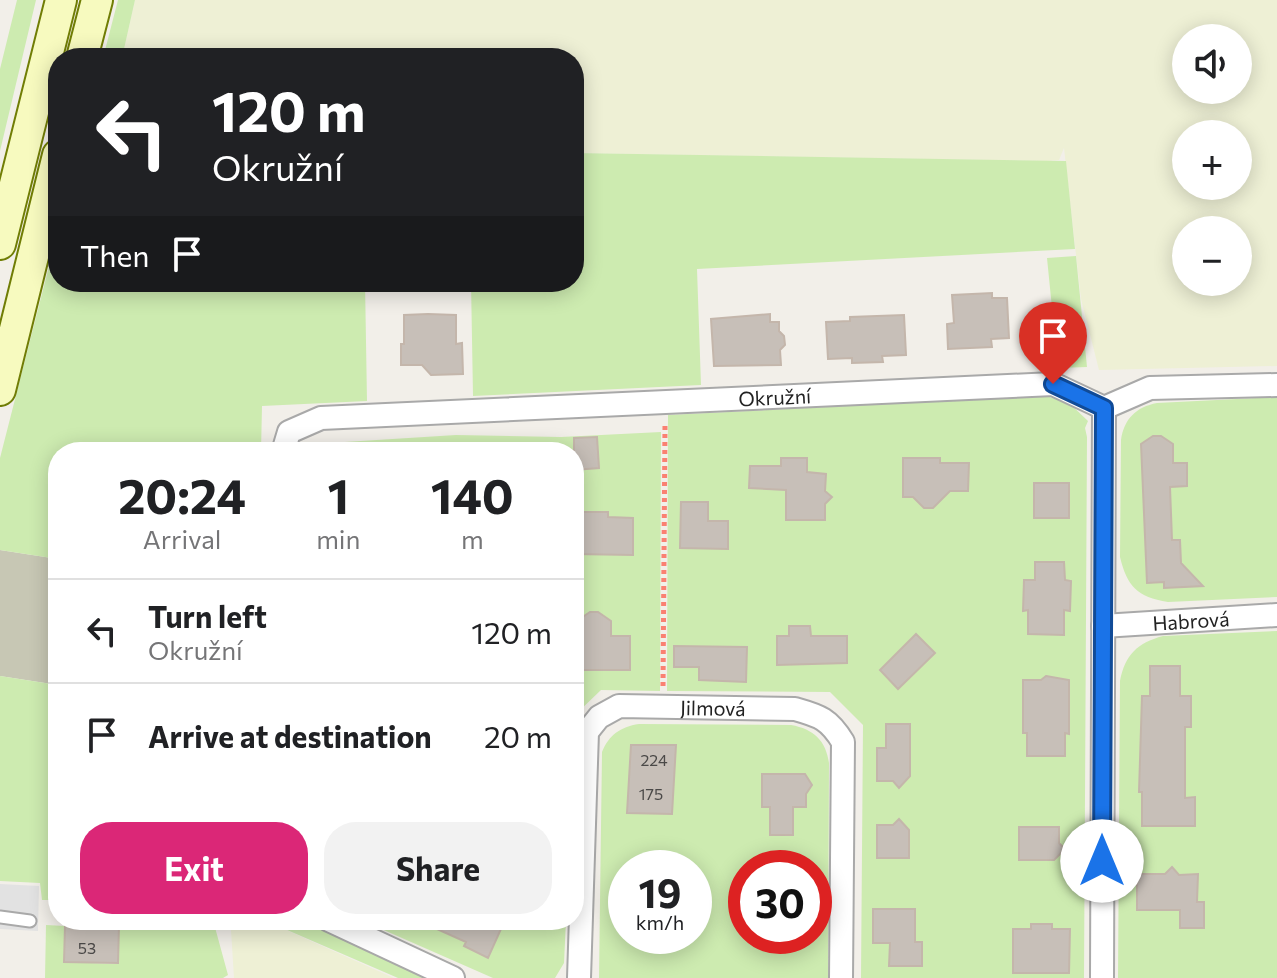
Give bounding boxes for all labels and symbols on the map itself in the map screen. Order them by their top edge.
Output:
pin [1019,302,1087,384]
street label: Okružní [738,383,813,411]
street label: Habrová [1152,606,1230,635]
street label: Jilmová [680,695,746,720]
house number: 224 [640,750,668,769]
house number: 175 [639,784,663,803]
position arrow [1060,819,1144,903]
speed limit sign: 30 [728,850,832,954]
house number: 53 [78,938,96,957]

